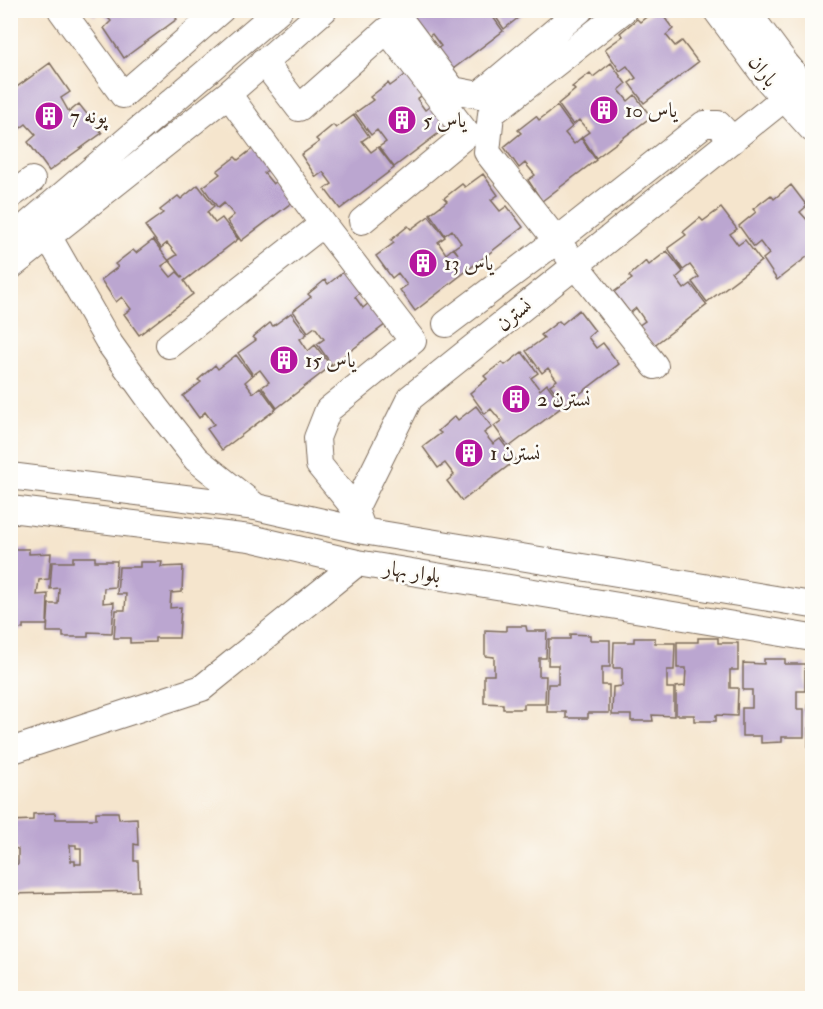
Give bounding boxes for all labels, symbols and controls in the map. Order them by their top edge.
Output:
street label: باران [742,49,784,93]
building icon: یاس 10 [588,94,620,126]
place label: یاس 10 [625,97,678,124]
building icon: پونه 7 [33,100,65,132]
place label: پونه 7 [70,103,108,131]
building icon: یاس 5 [386,104,418,136]
place label: یاس 5 [423,107,467,134]
building icon: یاس 13 [407,247,439,279]
place label: یاس 13 [444,250,495,277]
street label: نسترن [491,292,537,338]
building icon: یاس 15 [268,344,300,376]
place label: یاس 15 [305,347,357,374]
building icon: نسترن 2 [500,383,532,415]
place label: نسترن 2 [537,386,591,413]
building icon: نسترن 1 [453,437,485,469]
place label: نسترن 1 [490,440,540,467]
street label: بلوار بهار [379,554,443,590]

